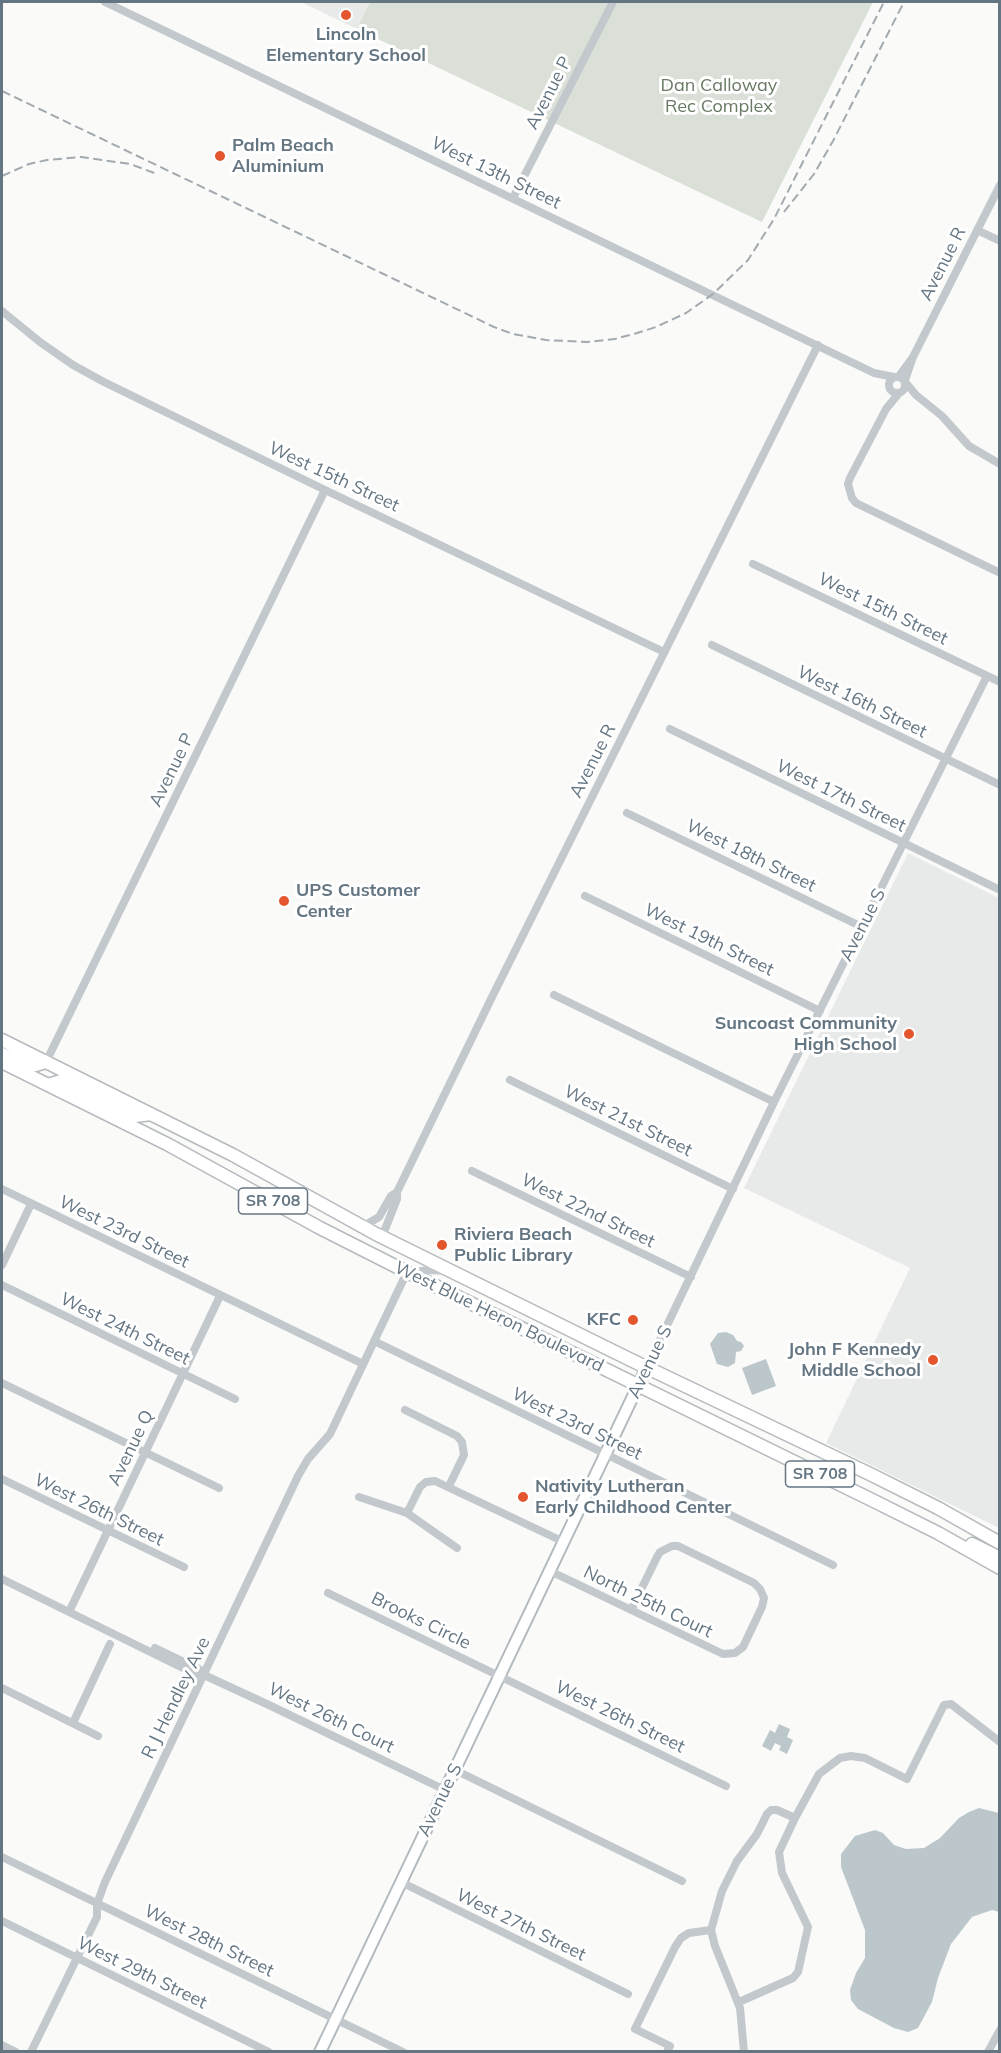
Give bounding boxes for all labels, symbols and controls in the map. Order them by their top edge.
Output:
marker: Lincoln Elementary School [339,8,353,22]
place label: Lincoln Elementary School [266,24,426,66]
street label: Avenue P [521,53,577,133]
park label: Dan Calloway Rec Complex [661,75,777,118]
street label: West 13th Street [428,132,564,214]
place label: Palm Beach Aluminium [232,135,334,178]
marker: Palm Beach Aluminium [213,149,227,163]
street label: Avenue R [915,224,971,304]
street label: West 15th Street [265,437,403,517]
street label: West 15th Street [815,568,951,650]
street label: West 16th Street [794,661,930,743]
street label: Avenue R [565,721,621,801]
street label: Avenue P [145,730,199,810]
street label: West 17th Street [773,755,909,837]
street label: West 18th Street [683,815,819,897]
place label: UPS Customer Center [296,880,420,922]
street label: Avenue S [836,885,890,965]
marker: UPS Customer Center [277,894,291,908]
street label: West 19th Street [641,899,777,981]
place label: Suncoast Community High School [715,1013,897,1056]
marker: Suncoast Community High School [902,1027,916,1041]
street label: West 21st Street [560,1081,696,1161]
street label: West 22nd Street [518,1169,658,1253]
road number: SR 708 [238,1188,308,1214]
street label: West 23rd Street [56,1191,192,1273]
place label: Riviera Beach Public Library [454,1224,573,1266]
marker: Riviera Beach Public Library [435,1238,449,1252]
street label: West Blue Heron Boulevard [391,1257,607,1377]
street label: West 24th Street [57,1288,193,1370]
place label: KFC [587,1309,621,1331]
marker: KFC [626,1313,640,1327]
street label: Avenue S [623,1322,677,1402]
place label: John F Kennedy Middle School [788,1339,921,1382]
marker: John F Kennedy Middle School [926,1353,940,1367]
street label: West 23rd Street [509,1383,645,1465]
street label: Avenue Q [103,1407,159,1489]
road number: SR 708 [786,1461,854,1487]
street label: West 26th Street [31,1469,167,1551]
place label: Nativity Lutheran Early Childhood Center [535,1476,731,1518]
marker: Nativity Lutheran Early Childhood Center [516,1490,530,1504]
street label: North 25th Court [580,1561,716,1643]
street label: Brooks Circle [368,1588,474,1654]
street label: R J Hendley Ave [137,1634,215,1762]
street label: West 26th Street [552,1676,688,1758]
street label: West 26th Court [265,1678,397,1758]
street label: Avenue S [413,1760,467,1840]
street label: West 27th Street [453,1884,589,1966]
street label: West 28th Street [141,1900,277,1982]
street label: West 29th Street [74,1932,210,2014]

